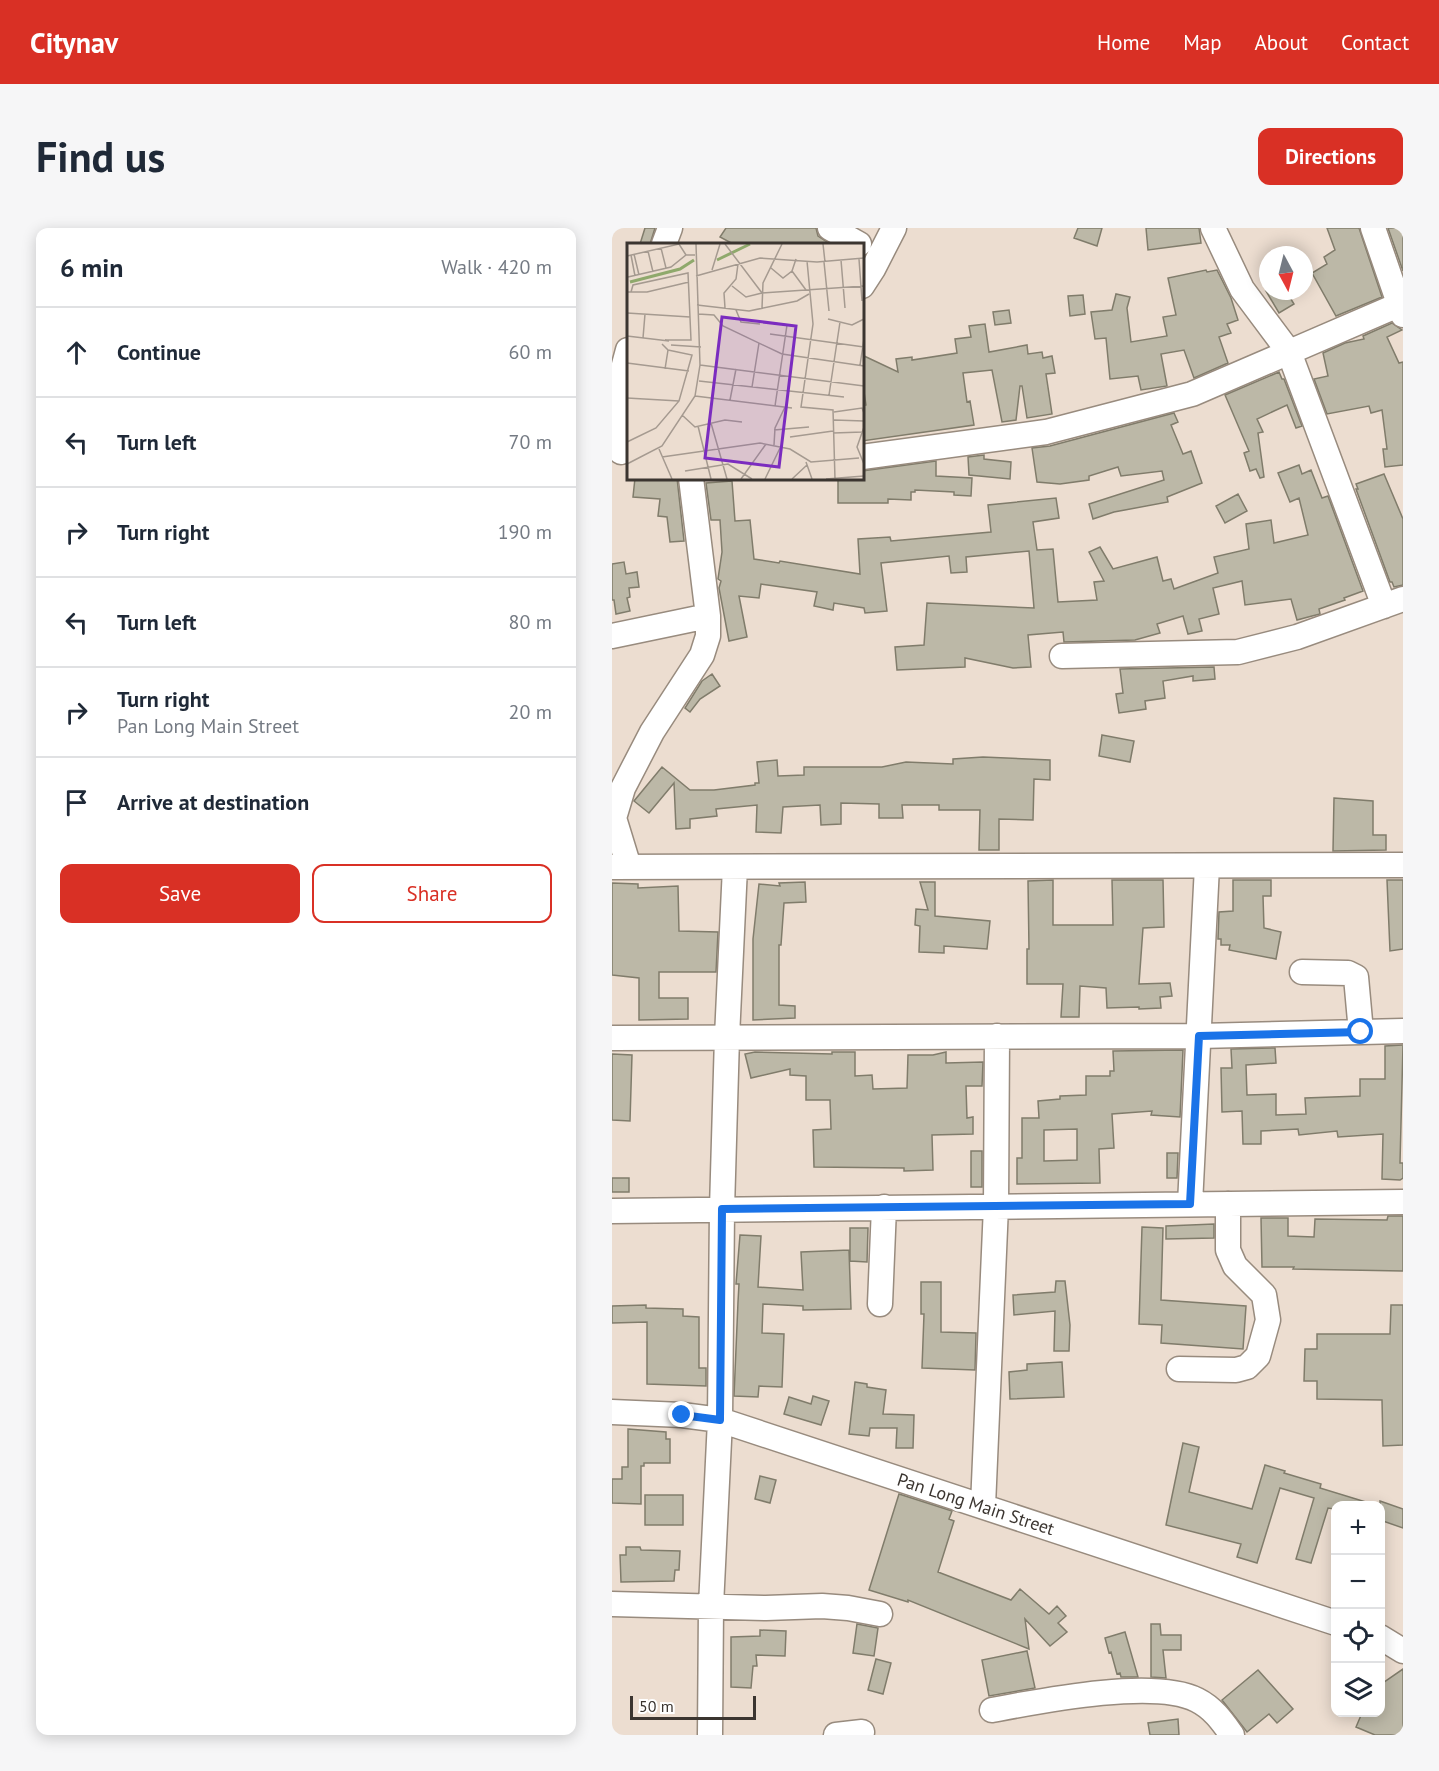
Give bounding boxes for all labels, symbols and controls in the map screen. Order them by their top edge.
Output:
text: Citynav [30,24,118,61]
text: Home [1097,29,1150,56]
text: Map [1183,29,1222,56]
text: About [1255,29,1308,56]
text: Contact [1341,29,1409,56]
button: Directions [1258,128,1403,185]
text: Find us [36,129,165,184]
inset map [627,243,864,480]
north arrow [1259,246,1313,300]
text: 6 min [60,251,123,284]
text: Walk · 420 m [441,254,552,280]
icon: ahead [60,336,93,369]
text: Continue [117,338,201,366]
text: 60 m [509,339,552,365]
icon: left [60,426,93,459]
text: Turn left [117,428,197,456]
text: 70 m [509,429,552,455]
icon: right [60,516,93,549]
text: Turn right [117,518,209,546]
text: 190 m [498,519,552,545]
icon: left [60,606,93,639]
text: Turn left [117,608,197,636]
text: 80 m [509,609,552,635]
text: Turn right [117,685,209,713]
icon: right [60,696,93,729]
text: 20 m [509,699,552,725]
text: Pan Long Main Street [117,713,299,739]
icon: arrive [60,786,93,819]
text: Arrive at destination [117,788,309,816]
button: Save [60,864,300,923]
button: Share [312,864,552,923]
route start [1347,1018,1373,1044]
route end [668,1401,694,1427]
street label: Pan Long Main Street [895,1468,1057,1540]
map controls [1331,1501,1385,1717]
button: + [1331,1501,1385,1555]
button: − [1331,1555,1385,1609]
button: locate [1331,1609,1385,1663]
button: layers [1331,1663,1385,1717]
scale bar [630,1693,756,1720]
text: 50 m [639,1696,674,1716]

